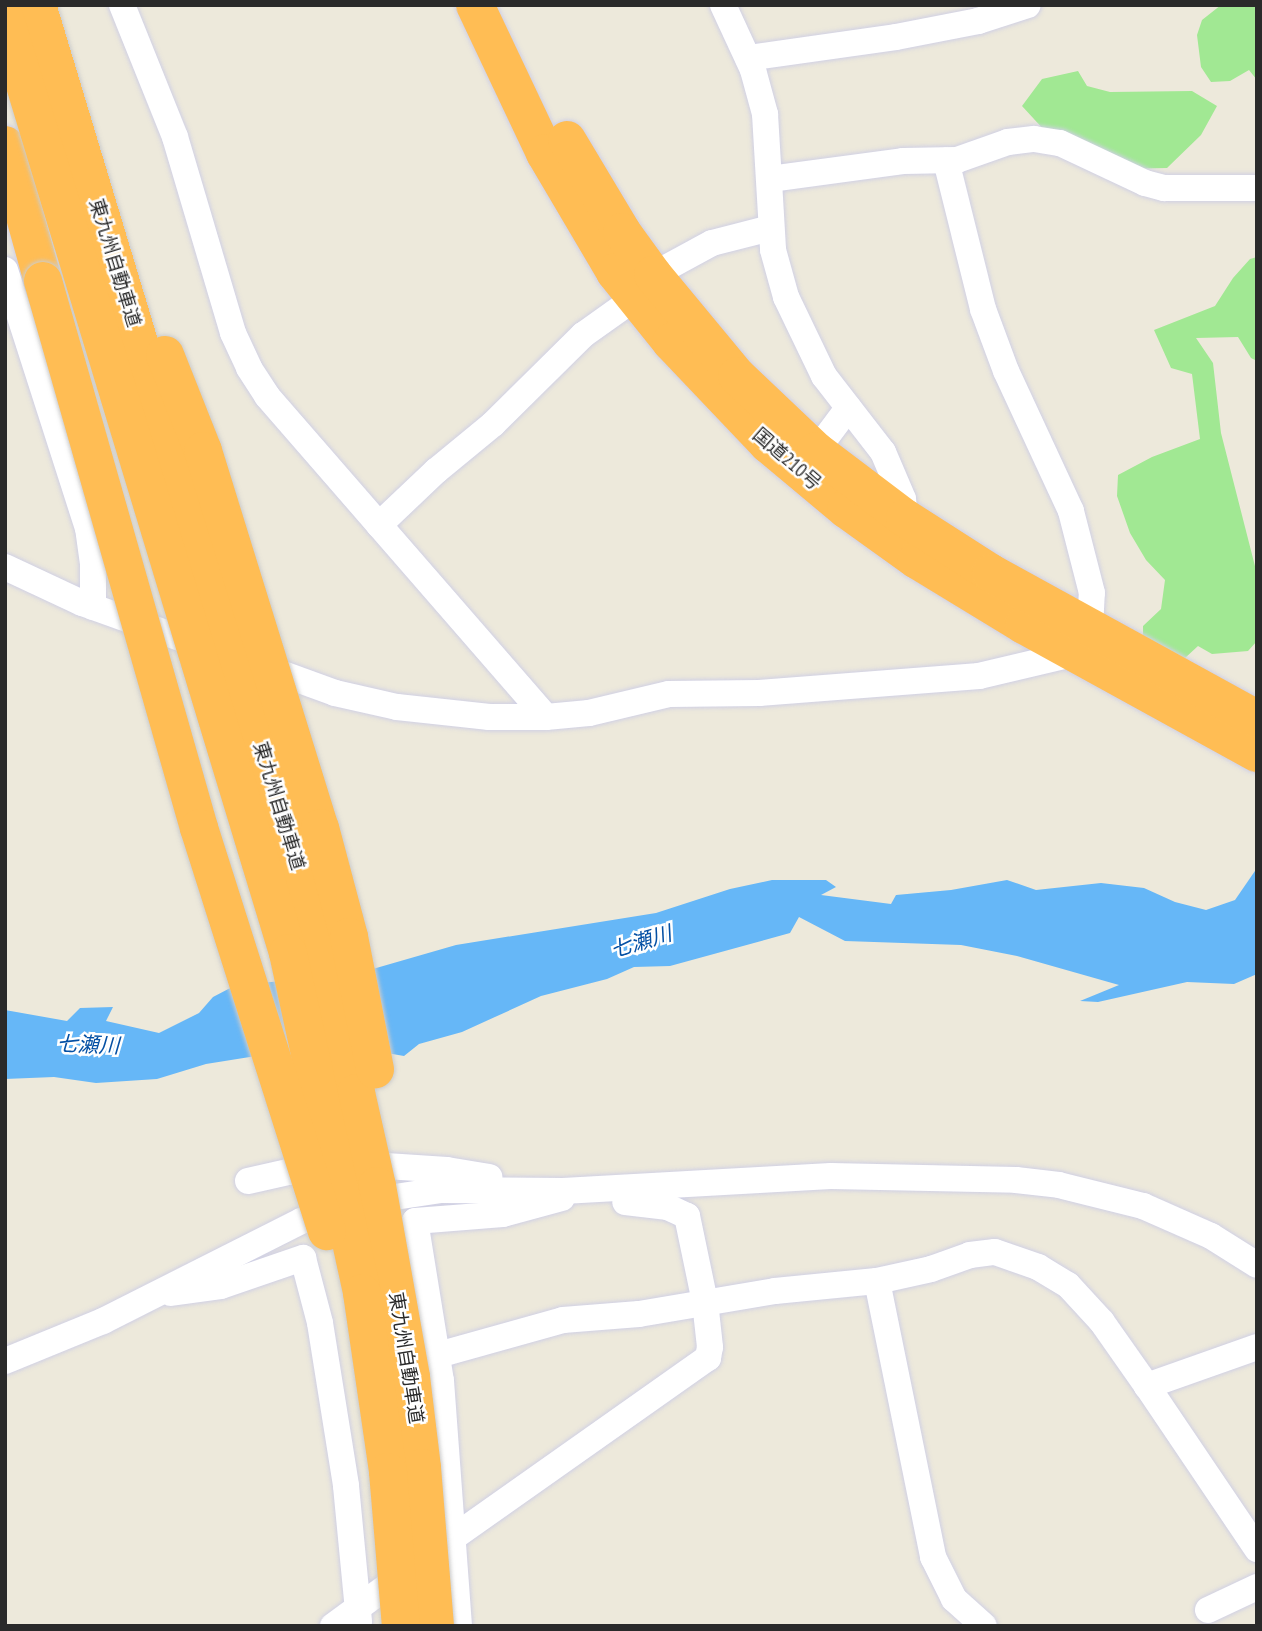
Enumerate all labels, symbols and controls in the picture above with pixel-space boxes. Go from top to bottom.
street label: 東九州自動車道 [85,196,145,330]
street label: 国道210号 [748,423,826,495]
street label: 東九州自動車道 [249,739,309,873]
water label: 七瀬川 [607,921,675,963]
water label: 七瀬川 [56,1031,120,1059]
street label: 東九州自動車道 [384,1291,428,1425]

